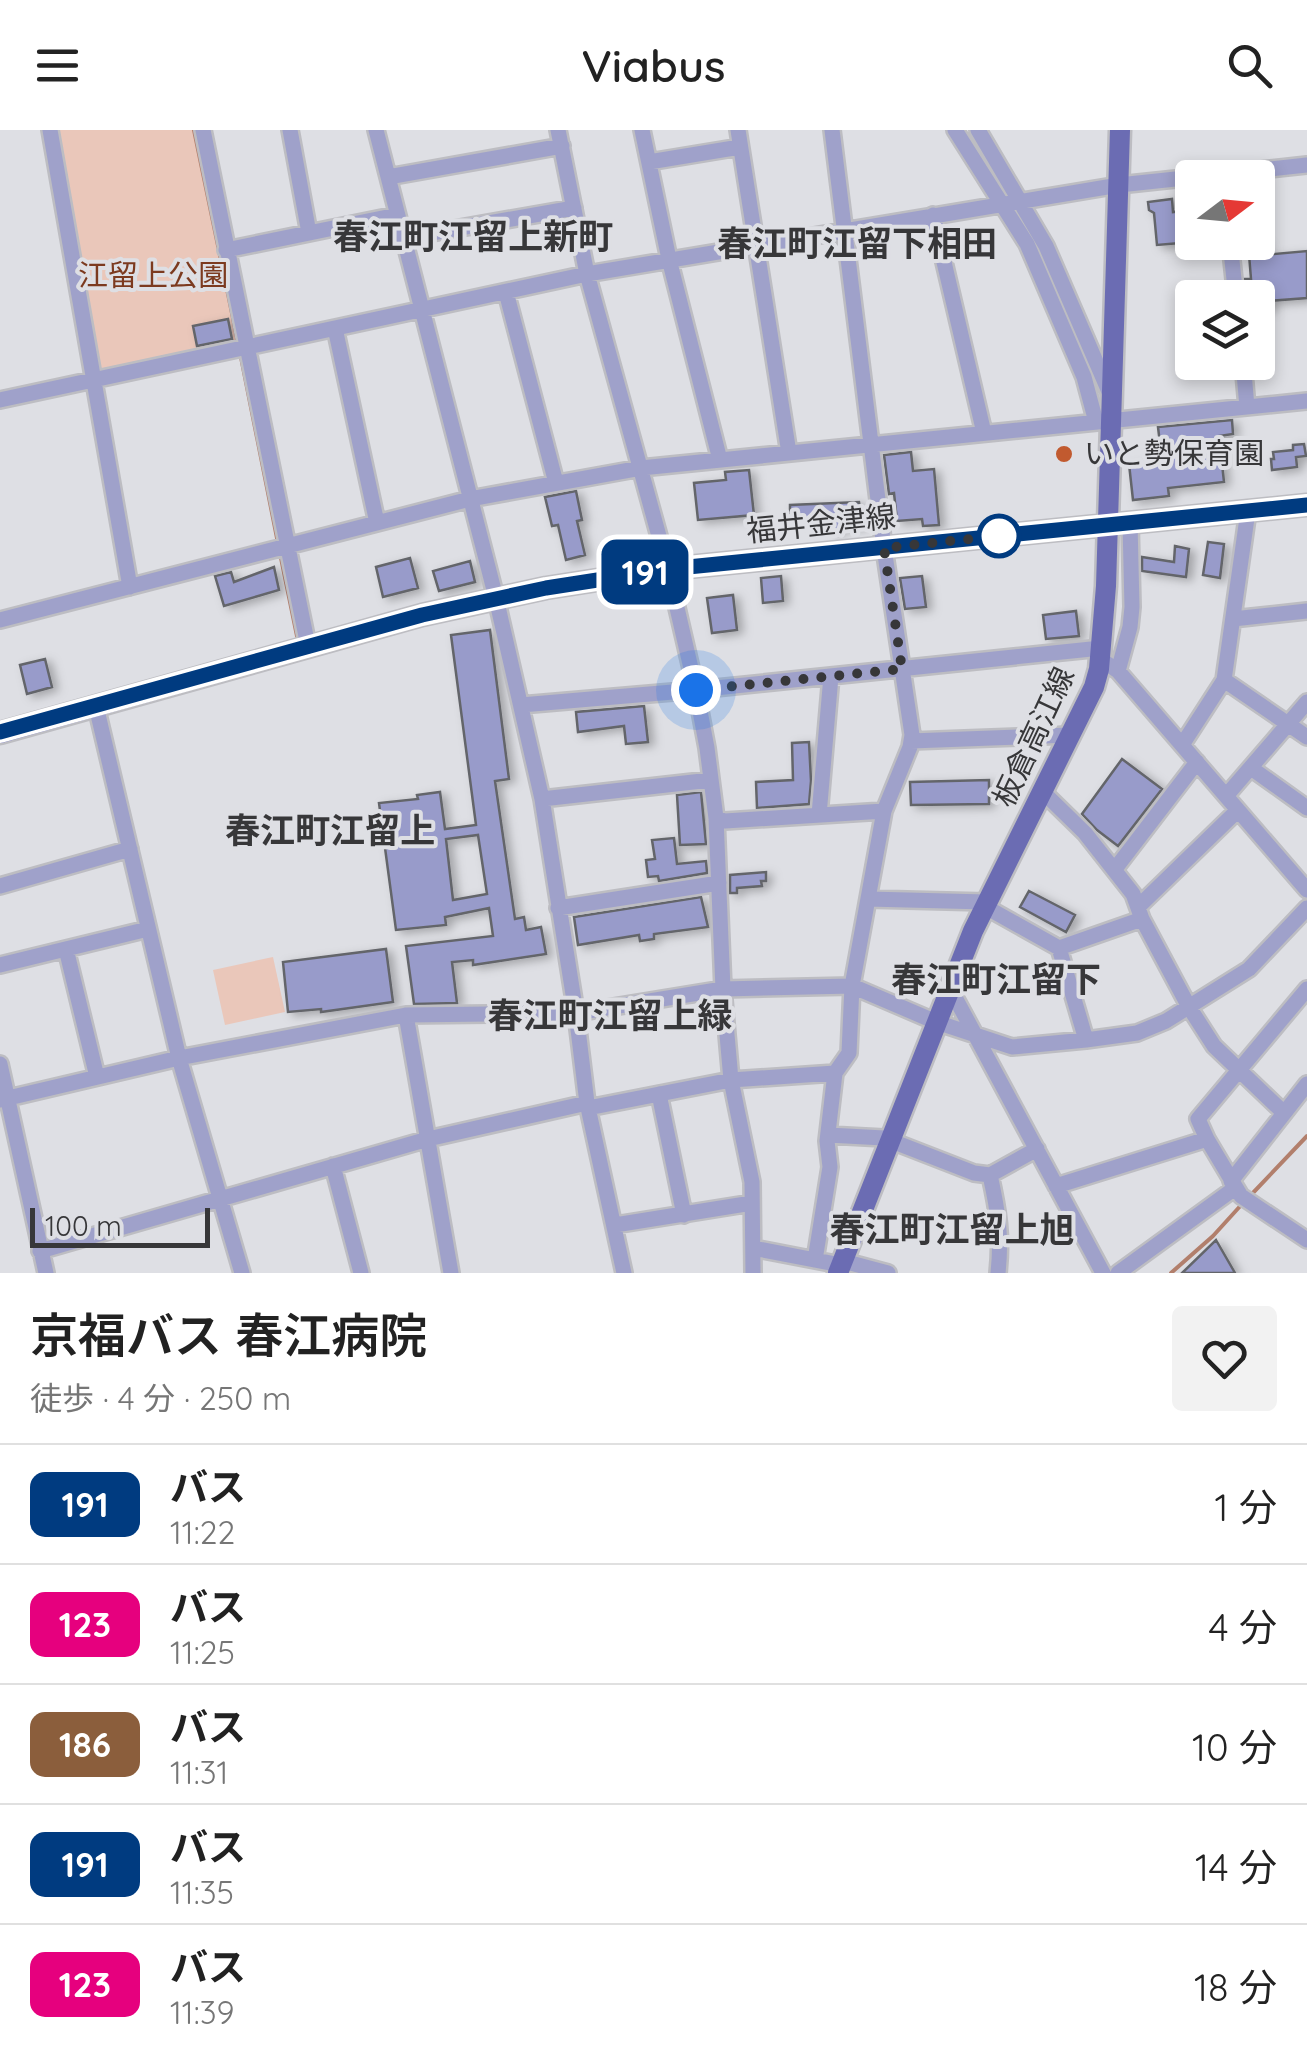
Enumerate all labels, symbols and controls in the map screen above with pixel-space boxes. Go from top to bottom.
text: Viabus [581,37,726,93]
icon: menu [30,38,85,93]
icon: search [1222,38,1277,93]
north arrow [1175,160,1275,260]
map controls [1175,160,1275,380]
district label: 春江町江留上新町 [333,214,613,258]
district label: 春江町江留下相田 [717,221,997,265]
park label: 江留上公園 [78,256,228,294]
button: layers [1175,280,1275,380]
place label: いと勢保育園 [1084,434,1264,472]
marker: いと勢保育園 [1053,443,1075,465]
street label: 福井金津線 [744,496,897,550]
unlabelled marker [978,515,1020,557]
line badge: 191 [588,540,702,604]
text: 191 [621,550,669,594]
street label: 板倉高江線 [984,661,1082,813]
your location [671,665,721,715]
district label: 春江町江留上 [225,808,435,852]
district label: 春江町江留下 [891,957,1101,1001]
district label: 春江町江留上緑 [487,993,733,1037]
scale bar [30,1203,210,1248]
district label: 春江町江留上旭 [829,1207,1075,1251]
text: 100 m [45,1208,122,1243]
text: 京福バス 春江病院 [30,1305,427,1365]
button: heart [1172,1306,1277,1411]
text: 徒歩 · 4 分 · 250 m [30,1378,291,1418]
text: バス [170,1463,246,1511]
text: 191 [61,1482,109,1526]
text: 1 分 [1215,1483,1277,1531]
text: 11:22 [170,1512,235,1552]
text: バス [170,1583,246,1631]
text: 123 [59,1602,111,1646]
text: 4 分 [1209,1603,1277,1651]
text: 11:25 [170,1632,235,1672]
text: バス [170,1703,246,1751]
text: 186 [59,1722,111,1766]
text: 10 分 [1192,1723,1277,1771]
text: 11:31 [170,1752,228,1792]
text: バス [170,1823,246,1871]
text: 191 [61,1842,109,1886]
text: 14 分 [1195,1843,1277,1891]
text: 11:35 [170,1872,234,1912]
text: バス [170,1943,246,1991]
text: 123 [59,1962,111,2006]
text: 18 分 [1194,1963,1277,2011]
text: 11:39 [170,1992,234,2032]

